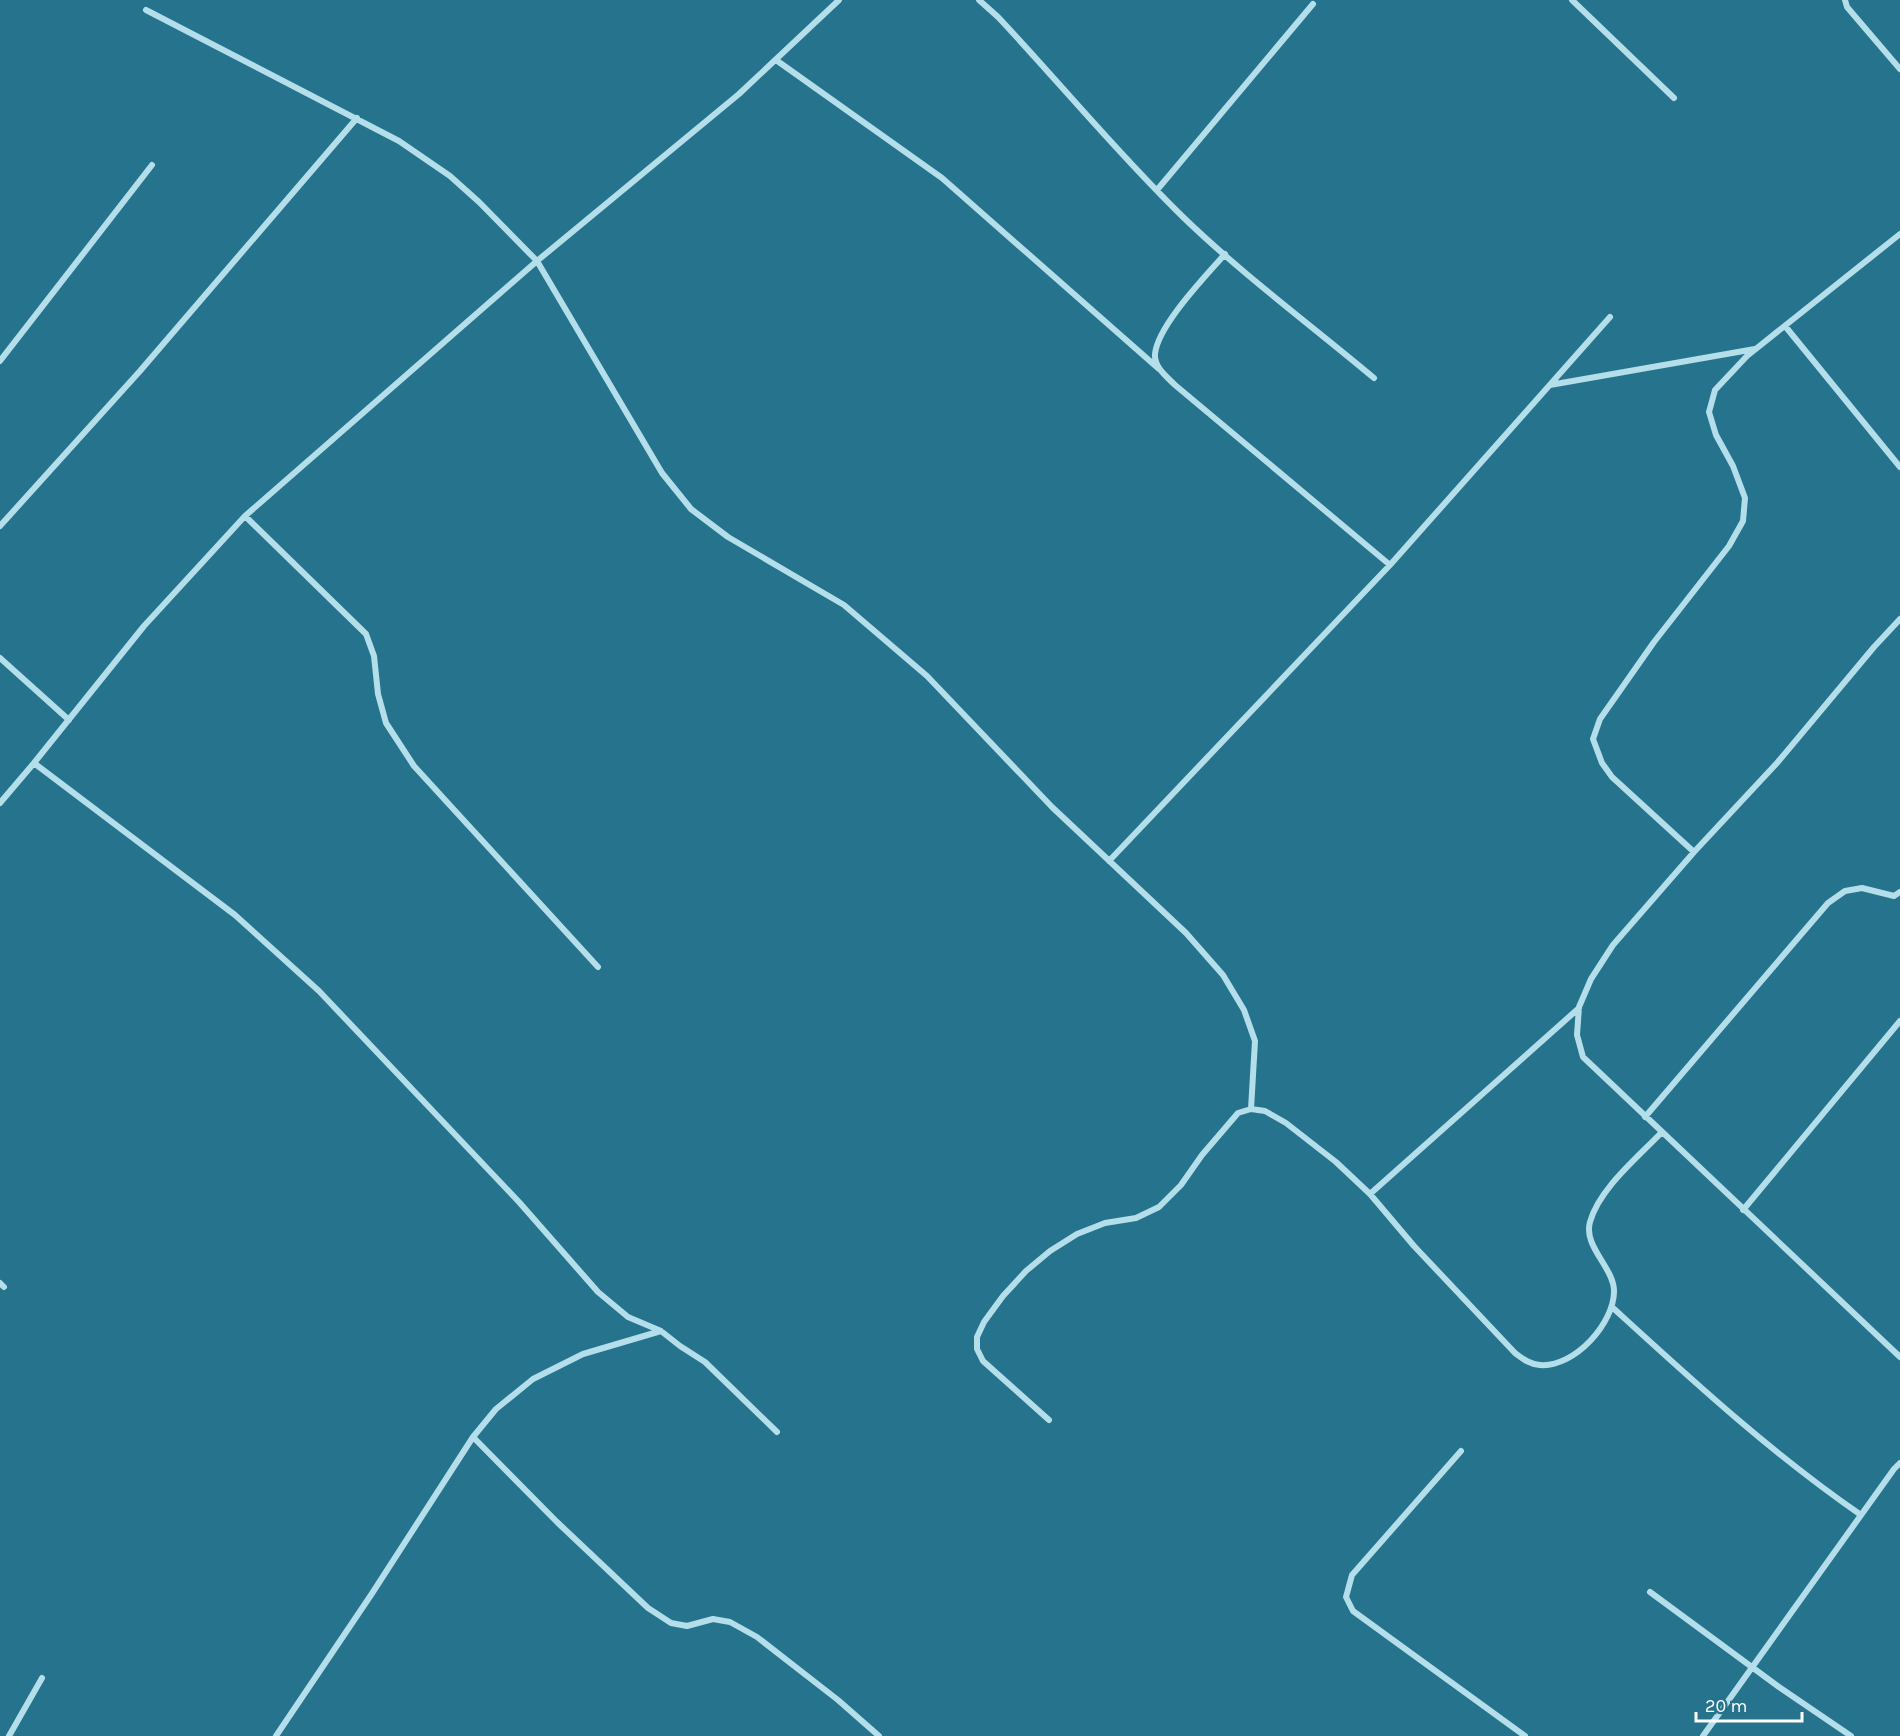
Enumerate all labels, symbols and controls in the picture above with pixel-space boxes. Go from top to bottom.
scale bar [1696,1685,1802,1723]
text: 20 m [1705,1695,1747,1717]

